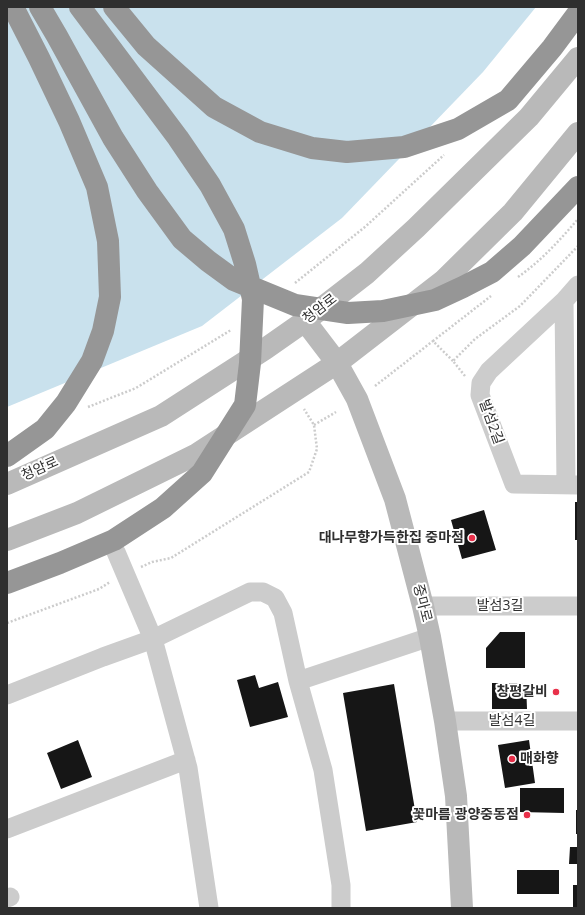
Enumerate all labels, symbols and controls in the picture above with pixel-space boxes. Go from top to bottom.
street label: 청암로 [300,290,340,328]
street label: 발섬2길 [475,397,507,447]
street label: 청암로 [19,453,61,485]
place label: 대나무향가득한집 중마점 [319,530,464,546]
marker: 대나무향가득한집 중마점 [467,533,477,543]
street label: 중마로 [409,582,435,624]
street label: 발섬3길 [477,598,523,614]
place label: 창평갈비 [496,684,548,700]
marker: 창평갈비 [551,687,561,697]
street label: 발섬4길 [489,713,535,729]
place label: 매화향 [520,751,559,767]
marker: 매화향 [507,754,517,764]
place label: 꽃마름 광양중동점 [412,807,519,823]
marker: 꽃마름 광양중동점 [522,810,532,820]

